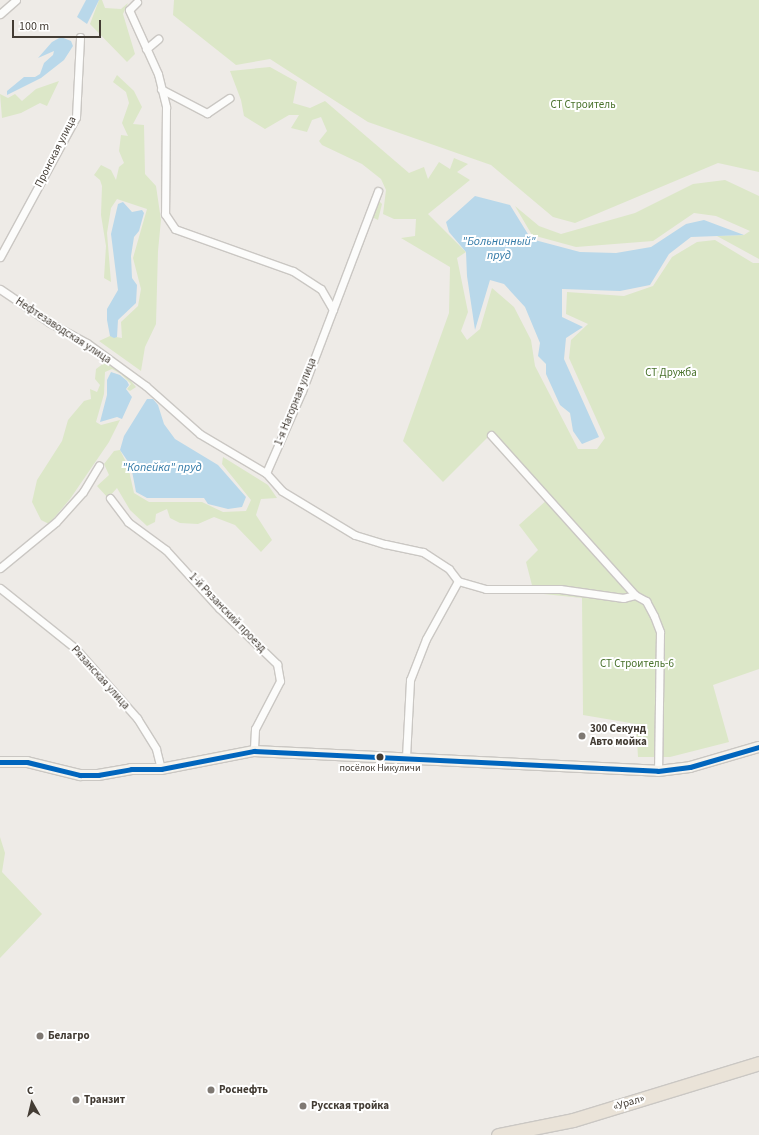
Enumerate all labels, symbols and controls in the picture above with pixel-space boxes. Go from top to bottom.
scale bar [14,12,103,38]
text: 100 m [19,18,49,35]
park label: СТ Строитель [550,98,616,112]
street label: Пронская улица [32,114,80,190]
water label: "Больничный" пруд [462,235,536,263]
street label: Нефтезаводская улица [13,295,113,367]
street label: 1-я Нагорная улица [272,356,320,448]
park label: СТ Дружба [645,366,697,380]
water label: "Копейка" пруд [122,461,202,475]
street label: 1-й Рязанский проезд [186,571,268,655]
street label: Рязанская улица [68,643,132,713]
park label: СТ Строитель-6 [600,657,674,671]
place label: 300 Секунд Авто мойка [590,723,647,749]
marker: 300 Секунд Авто мойка [577,731,587,741]
marker: посёлок Никуличи [375,752,385,762]
place label: посёлок Никуличи [339,763,421,775]
place label: Белагро [48,1029,90,1043]
marker: Белагро [35,1031,45,1041]
north arrow [12,1083,52,1123]
text: С [26,1083,34,1098]
place label: Роснефть [219,1083,268,1097]
marker: Роснефть [206,1085,216,1095]
street label: «Урал» [612,1092,646,1114]
place label: Транзит [84,1093,125,1107]
marker: Транзит [71,1095,81,1105]
place label: Русская тройка [311,1099,389,1113]
marker: Русская тройка [298,1101,308,1111]

